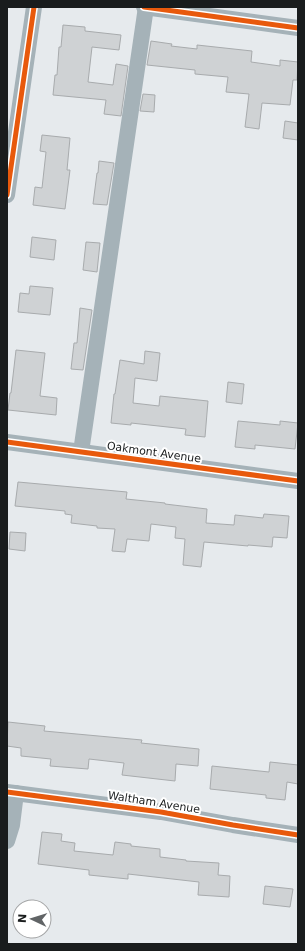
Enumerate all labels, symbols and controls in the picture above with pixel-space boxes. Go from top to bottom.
street label: Oakmont Avenue [106,439,202,466]
street label: Waltham Avenue [107,789,201,816]
north arrow [12,899,52,939]
text: N [16,913,29,923]

